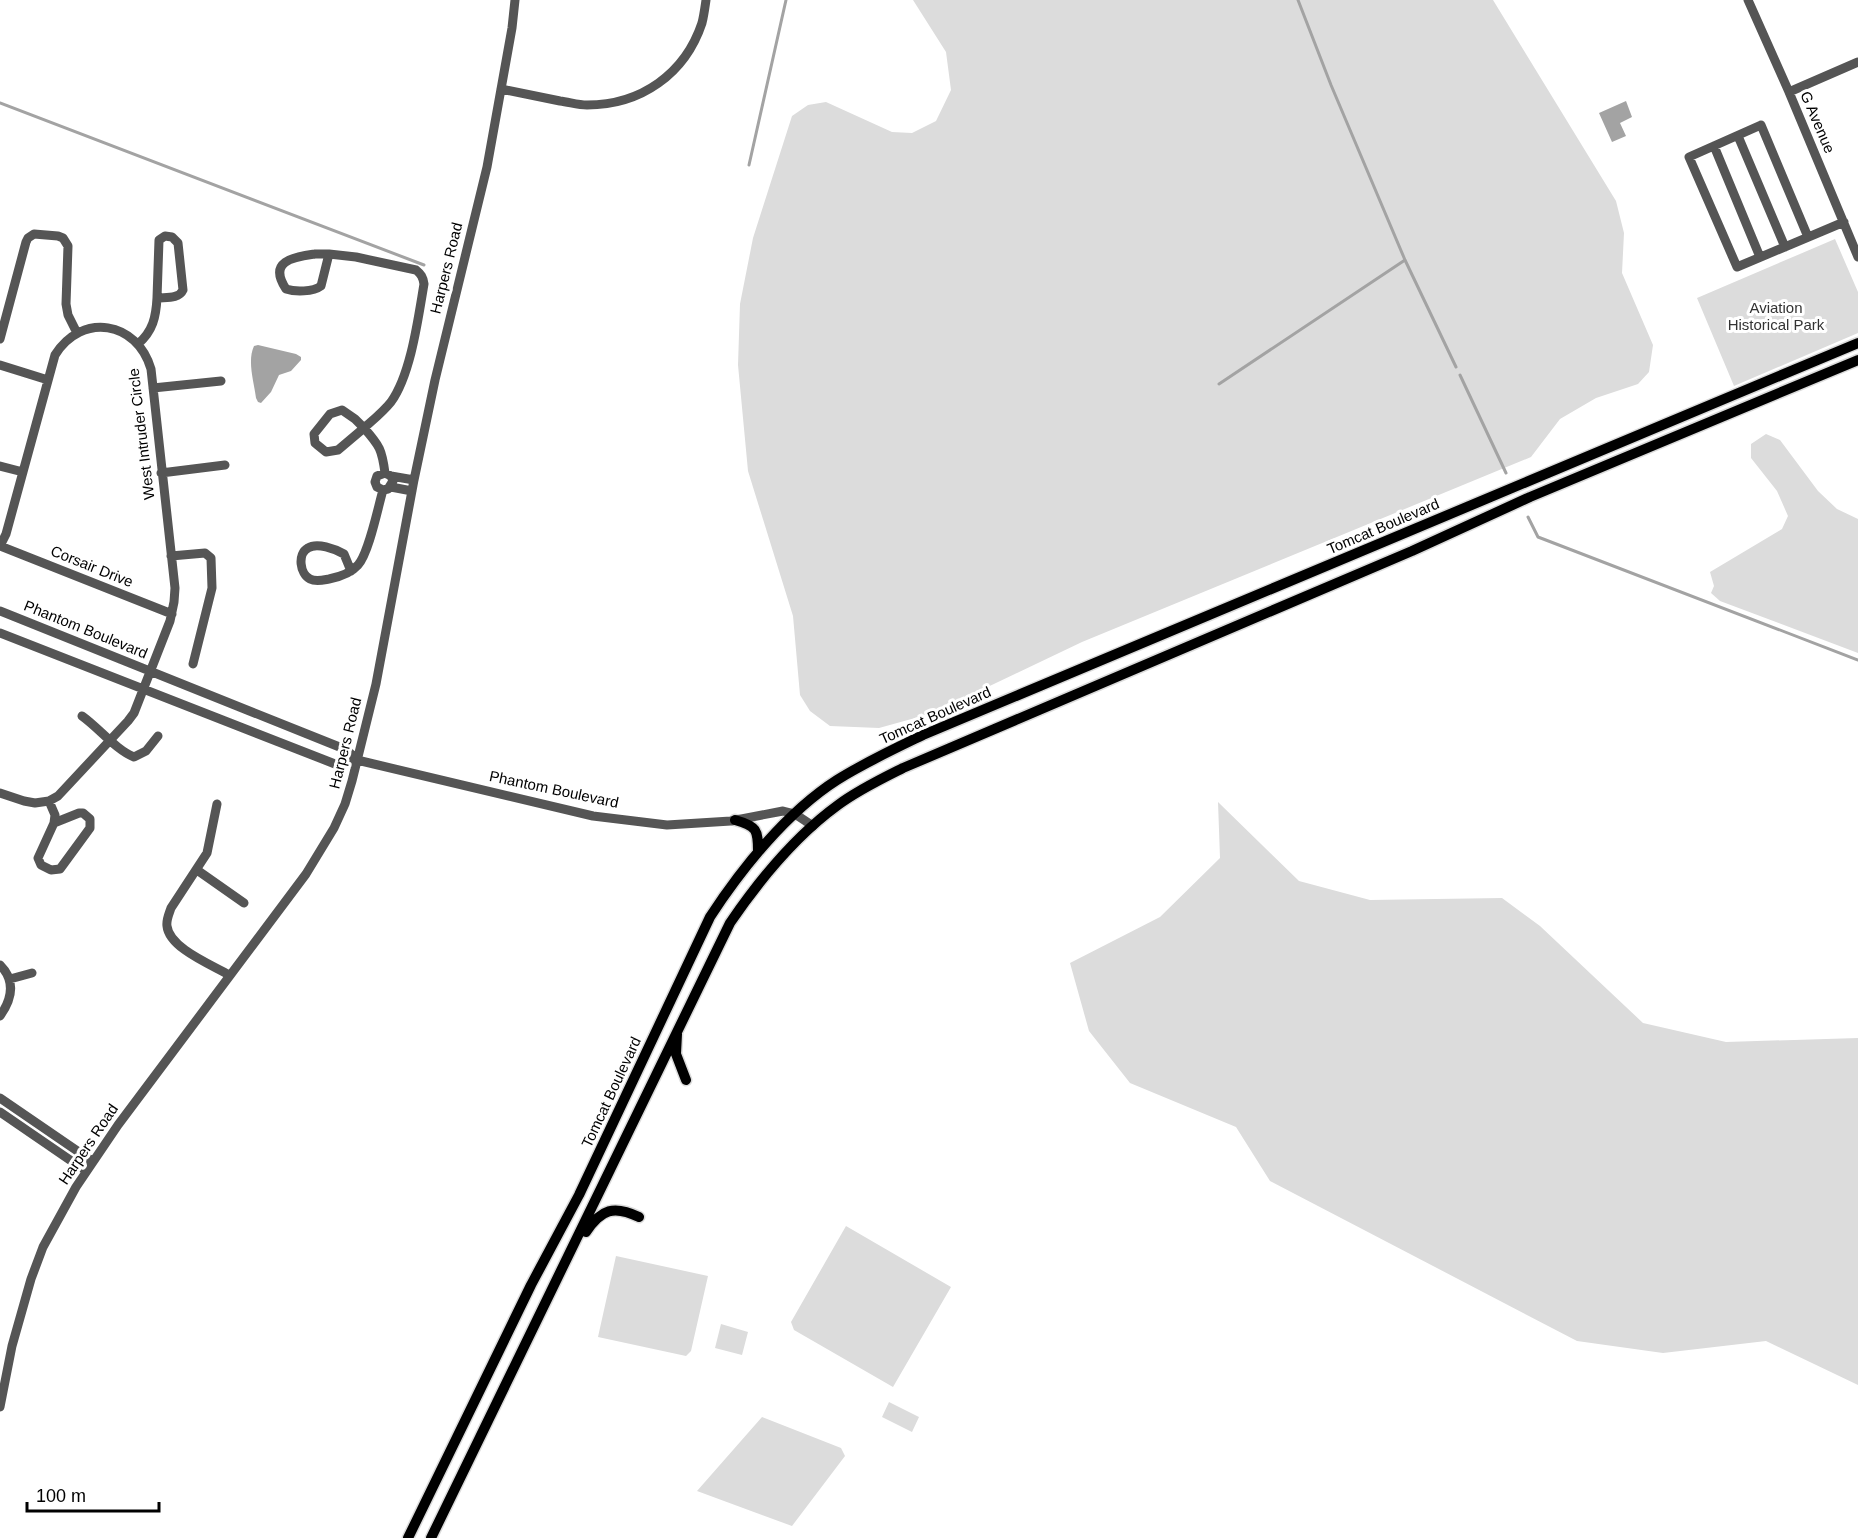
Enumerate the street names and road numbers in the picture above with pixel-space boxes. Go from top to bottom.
street label: G Avenue [1797,88,1839,156]
street label: Harpers Road [426,221,466,315]
street label: West Intruder Circle [125,367,157,501]
street label: Tomcat Boulevard [1324,495,1442,557]
street label: Corsair Drive [48,542,136,590]
street label: Phantom Boulevard [22,596,150,662]
street label: Tomcat Boulevard [877,683,993,747]
street label: Harpers Road [325,696,365,790]
street label: Phantom Boulevard [488,767,620,811]
street label: Tomcat Boulevard [578,1034,644,1150]
street label: Harpers Road [55,1101,121,1187]

